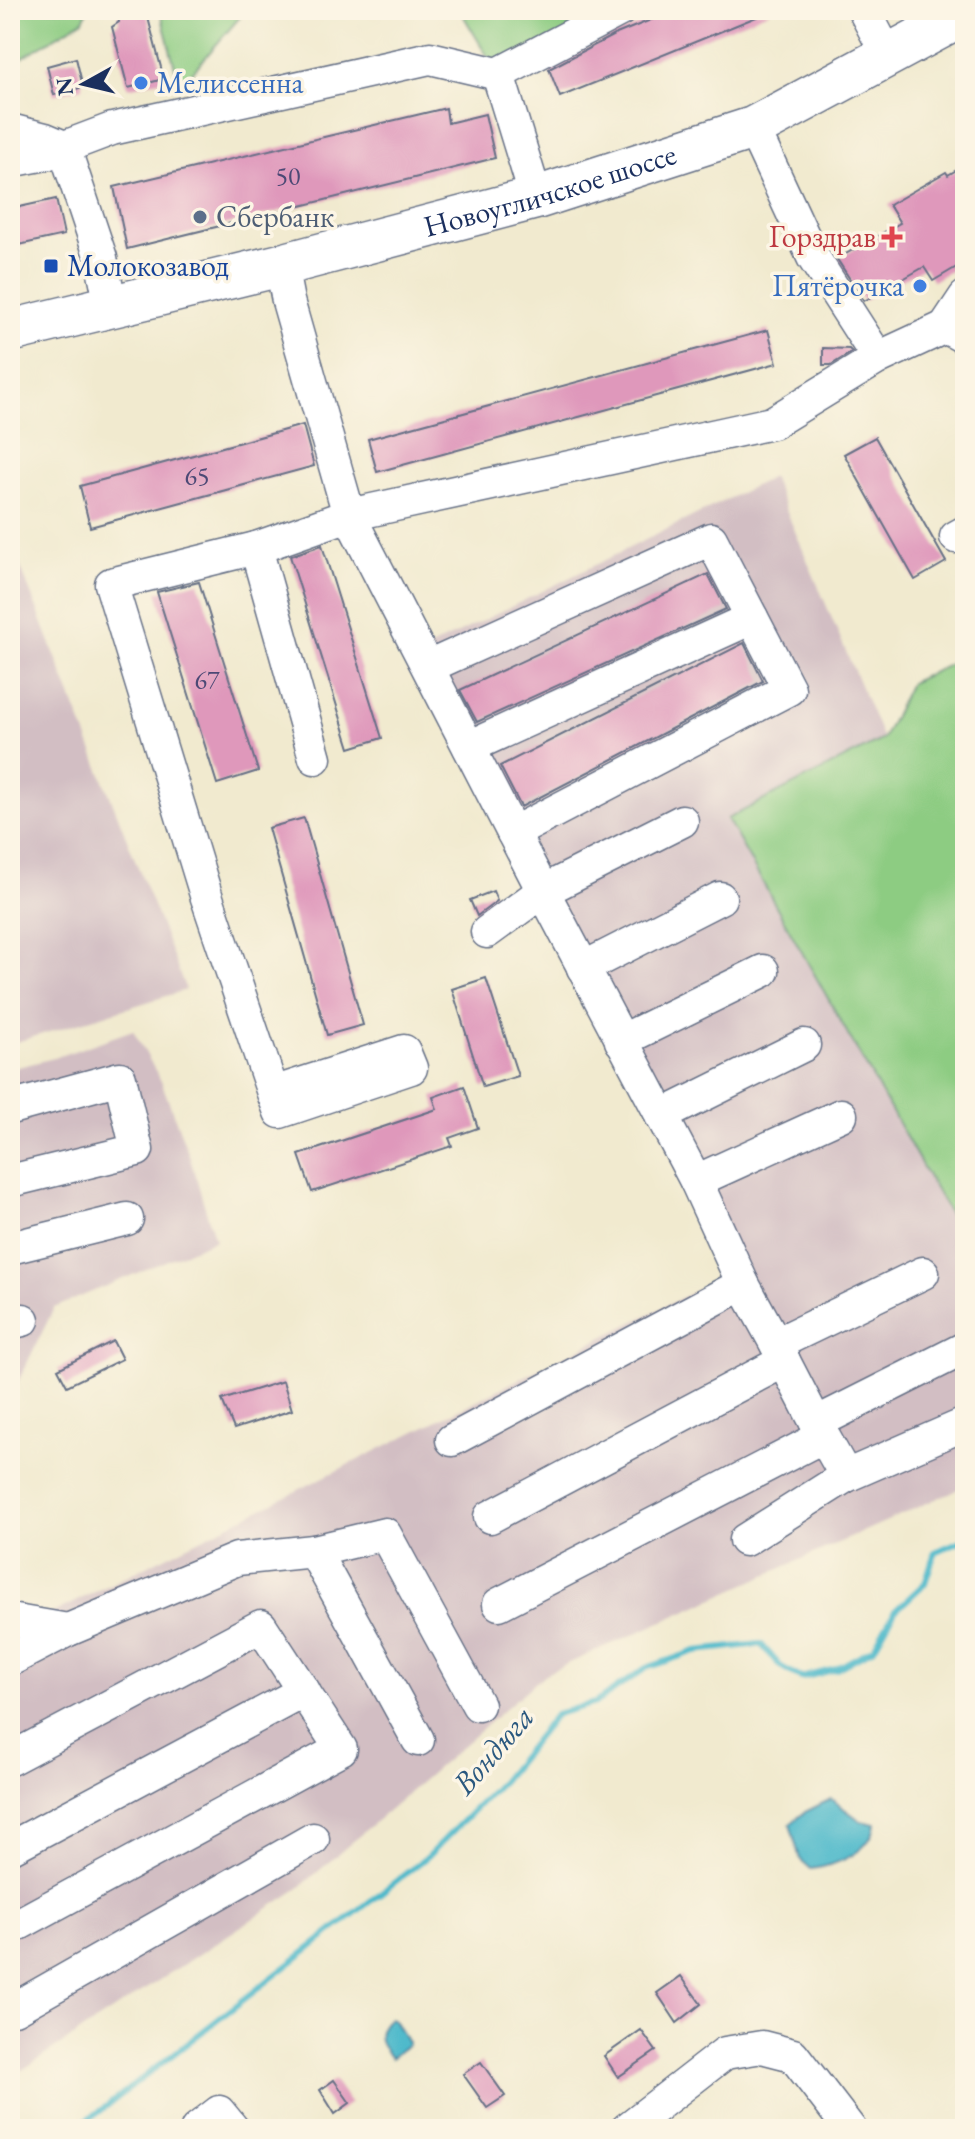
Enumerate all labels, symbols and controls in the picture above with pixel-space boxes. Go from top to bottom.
north arrow [44,44,124,124]
place label: Мелиссенна [157,63,304,102]
marker: Мелиссенна [132,74,150,92]
text: N [49,76,80,98]
street label: Новоугличское шоссе [419,134,681,246]
house number: 50 [276,159,300,193]
place label: Сбербанк [216,197,334,236]
marker: Сбербанк [191,208,209,226]
place label: Горздрав [769,217,876,256]
marker: Горздрав [883,228,901,246]
place label: Молокозавод [67,246,229,285]
marker: Молокозавод [42,257,60,275]
place label: Пятёрочка [772,266,904,305]
marker: Пятёрочка [911,277,929,295]
house number: 65 [185,459,209,493]
house number: 67 [195,663,220,697]
water label: Вондюга [442,1697,543,1804]

